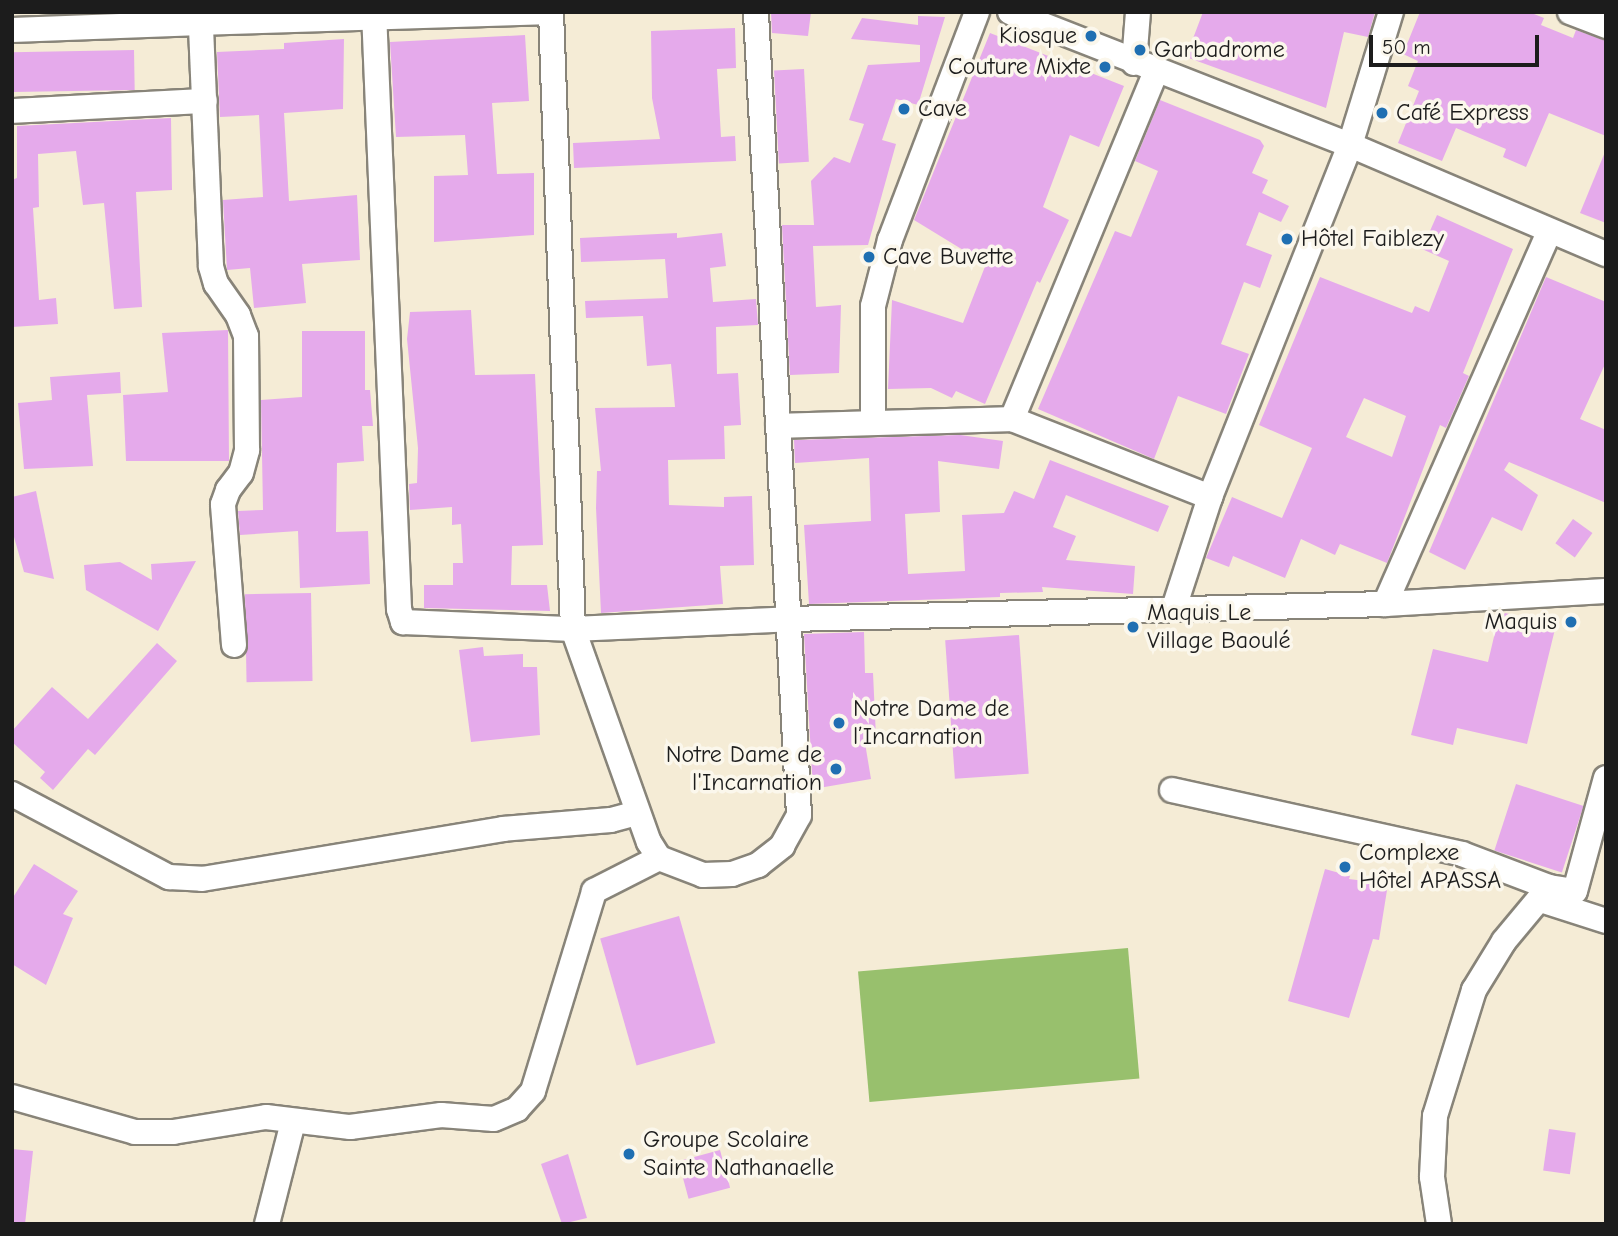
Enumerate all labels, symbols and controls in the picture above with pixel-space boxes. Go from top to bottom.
scale bar [1373,21,1543,65]
place label: Kiosque [999,22,1077,50]
marker: Kiosque [1083,28,1099,44]
text: 50 m [1382,35,1431,59]
place label: Garbadrome [1154,36,1285,64]
marker: Garbadrome [1132,42,1148,58]
place label: Couture Mixte [948,53,1091,81]
marker: Couture Mixte [1097,59,1113,75]
place label: Cave [918,95,967,123]
place label: Café Express [1396,99,1529,127]
marker: Cave [896,101,912,117]
marker: Café Express [1374,105,1390,121]
place label: Hôtel Faiblezy [1301,225,1444,253]
marker: Hôtel Faiblezy [1279,231,1295,247]
place label: Cave Buvette [883,243,1013,271]
marker: Cave Buvette [861,249,877,265]
place label: Maquis Le Village Baoulé [1147,599,1290,655]
place label: Maquis [1484,608,1557,636]
marker: Maquis [1563,614,1579,630]
marker: Maquis Le Village Baoulé [1125,619,1141,635]
place label: Notre Dame de l’Incarnation [853,695,1009,751]
marker: Notre Dame de l’Incarnation [831,715,847,731]
place label: Notre Dame de l'Incarnation [666,741,822,797]
marker: Notre Dame de l'Incarnation [828,761,844,777]
place label: Complexe Hôtel APASSA [1359,839,1501,895]
marker: Complexe Hôtel APASSA [1337,859,1353,875]
place label: Groupe Scolaire Sainte Nathanaelle [643,1126,834,1182]
marker: Groupe Scolaire Sainte Nathanaelle [621,1146,637,1162]

